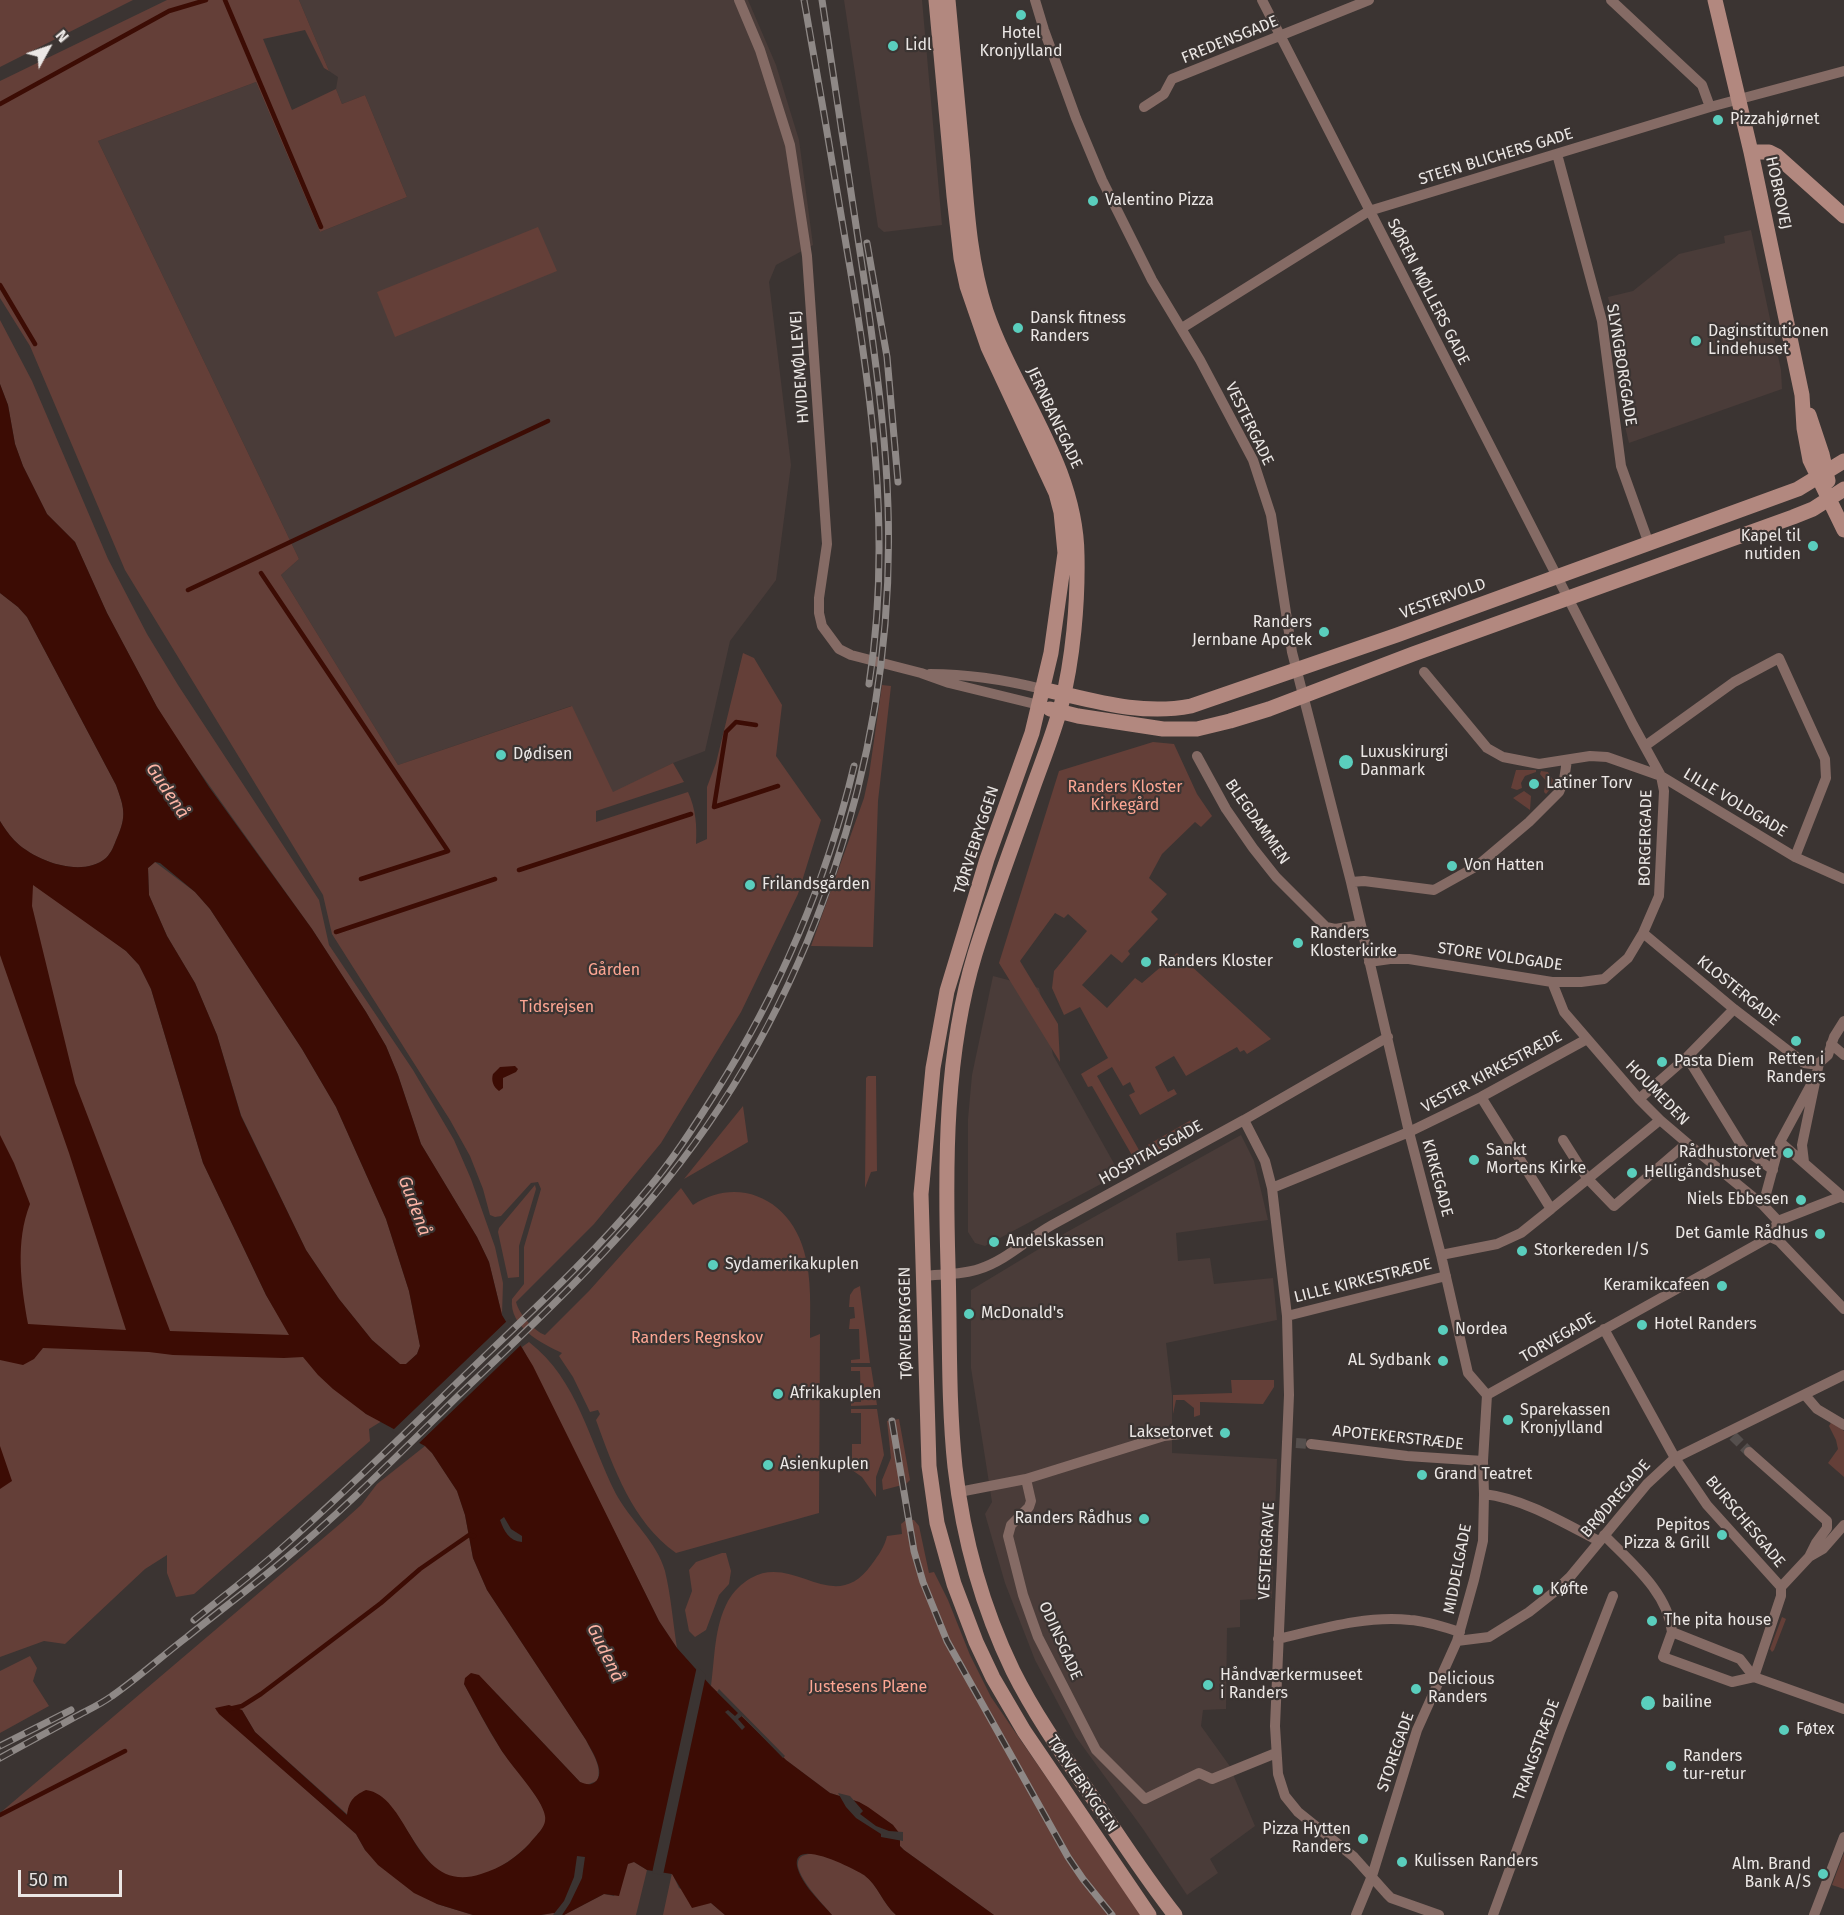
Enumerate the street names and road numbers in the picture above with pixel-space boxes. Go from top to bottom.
street label: FREDENSGADE [1179,12,1281,68]
street label: STEEN BLICHERS GADE [1416,124,1576,190]
street label: HOBROVEJ [1761,155,1795,231]
street label: SØREN MØLLERS GADE [1383,216,1473,368]
street label: SLYNGBORGGADE [1602,302,1640,428]
street label: HVIDEMØLLEVEJ [786,310,814,424]
street label: JERNBANEGADE [1022,364,1086,472]
street label: VESTERGADE [1221,379,1277,469]
street label: VESTERVOLD [1397,575,1489,623]
street label: LILLE VOLDGADE [1680,764,1790,842]
street label: BLEGDAMMEN [1220,776,1294,868]
street label: TØRVEBRYGGEN [950,783,1004,897]
street label: BORGERGADE [1636,790,1656,886]
street label: STORE VOLDGADE [1436,939,1564,975]
street label: KLOSTERGADE [1693,952,1783,1030]
street label: VESTER KIRKESTRÆDE [1418,1027,1566,1117]
street label: HOUMEDEN [1621,1056,1693,1130]
street label: HOSPITALSGADE [1096,1117,1206,1189]
street label: KIRKEGADE [1417,1137,1457,1219]
street label: LILLE KIRKESTRÆDE [1292,1255,1434,1307]
street label: TØRVEBRYGGEN [895,1266,917,1380]
street label: TORVEGADE [1517,1309,1599,1367]
street label: APOTEKERSTRÆDE [1332,1422,1464,1454]
street label: BRØDREGADE [1577,1456,1655,1542]
street label: BURSCHESGADE [1701,1472,1789,1572]
street label: VESTERGRAVE [1255,1501,1279,1601]
street label: MIDDELGADE [1440,1522,1476,1616]
street label: ODINSGADE [1034,1599,1086,1683]
street label: TRANGSTRÆDE [1510,1697,1564,1803]
street label: STOREGADE [1373,1709,1419,1795]
street label: TØRVEBRYGGEN [1043,1732,1121,1836]

